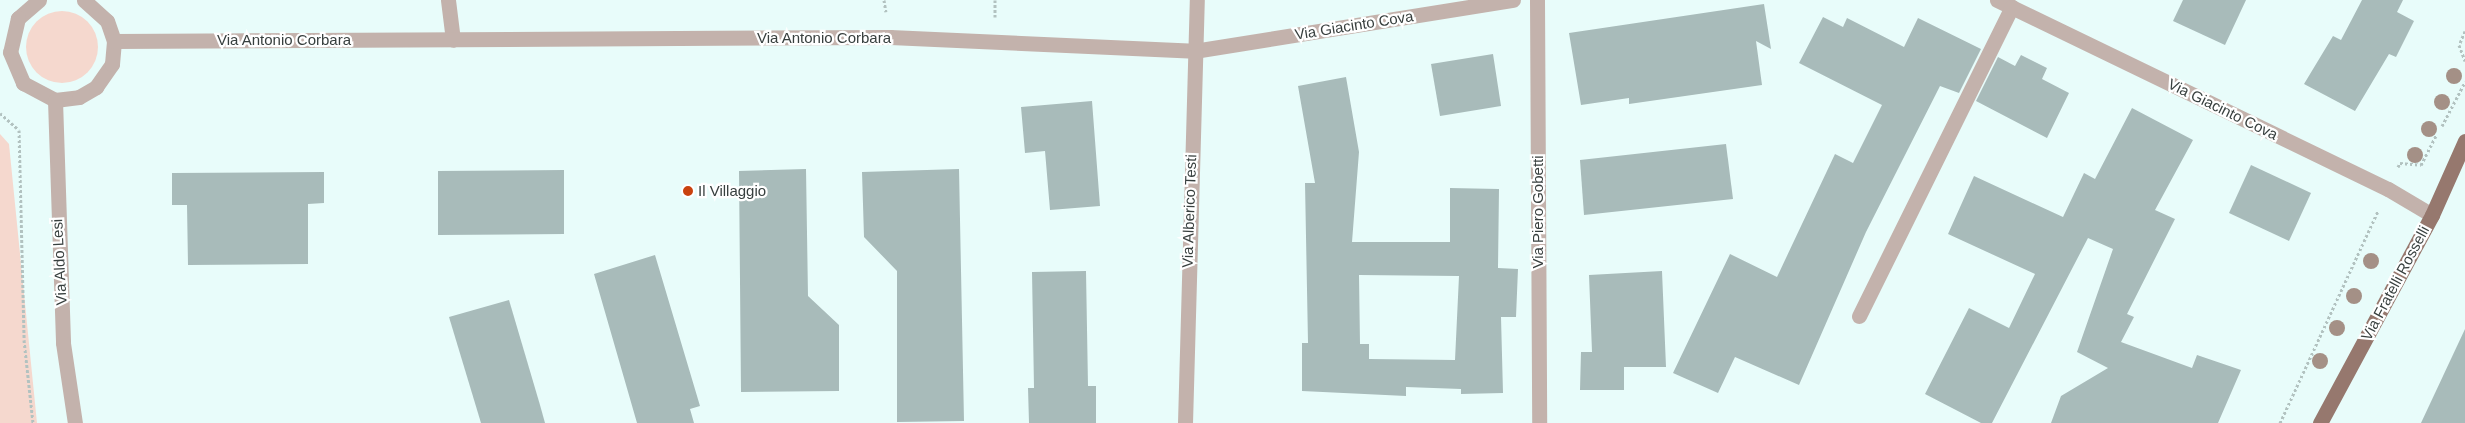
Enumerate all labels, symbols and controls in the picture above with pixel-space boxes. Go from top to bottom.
street label: Via Giacinto Cova [1293,7,1415,43]
street label: Via Antonio Corbara [757,29,891,47]
street label: Via Antonio Corbara [217,31,351,49]
street label: Via Giacinto Cova [2165,75,2281,143]
street label: Via Alberico Testi [1178,153,1200,269]
street label: Via Piero Gobetti [1529,155,1547,269]
place label: Il Villaggio [698,182,766,200]
marker: Il Villaggio [682,185,694,197]
street label: Via Aldo Lesi [48,218,70,306]
street label: Via Fratelli Rosselli [2357,223,2433,343]

